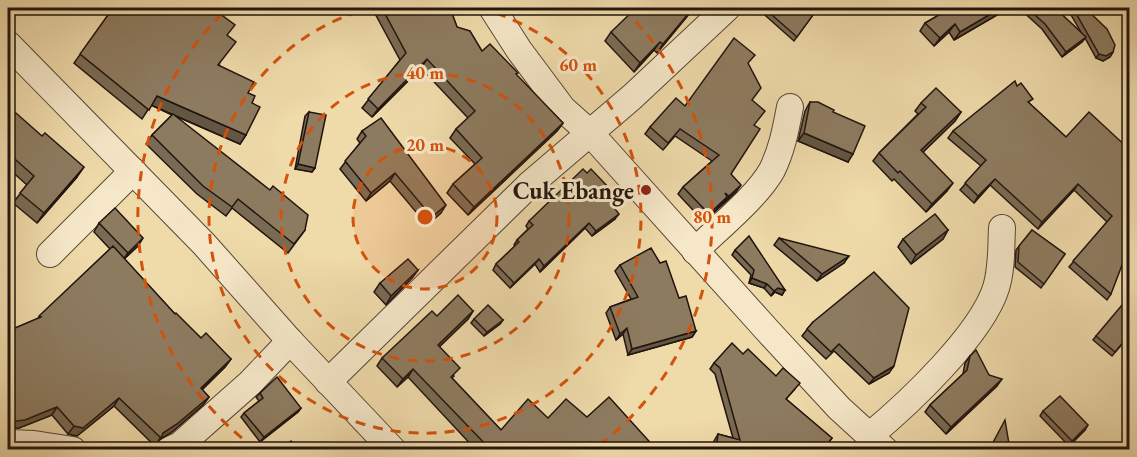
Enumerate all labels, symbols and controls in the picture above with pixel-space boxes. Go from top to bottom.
text: 60 m [559,53,597,76]
text: 40 m [406,61,444,84]
text: 20 m [406,133,444,156]
place label: Cuk Ebange [513,175,634,207]
marker: Cuk Ebange [639,183,653,197]
text: 80 m [693,205,731,228]
centre of rings [415,207,435,227]

